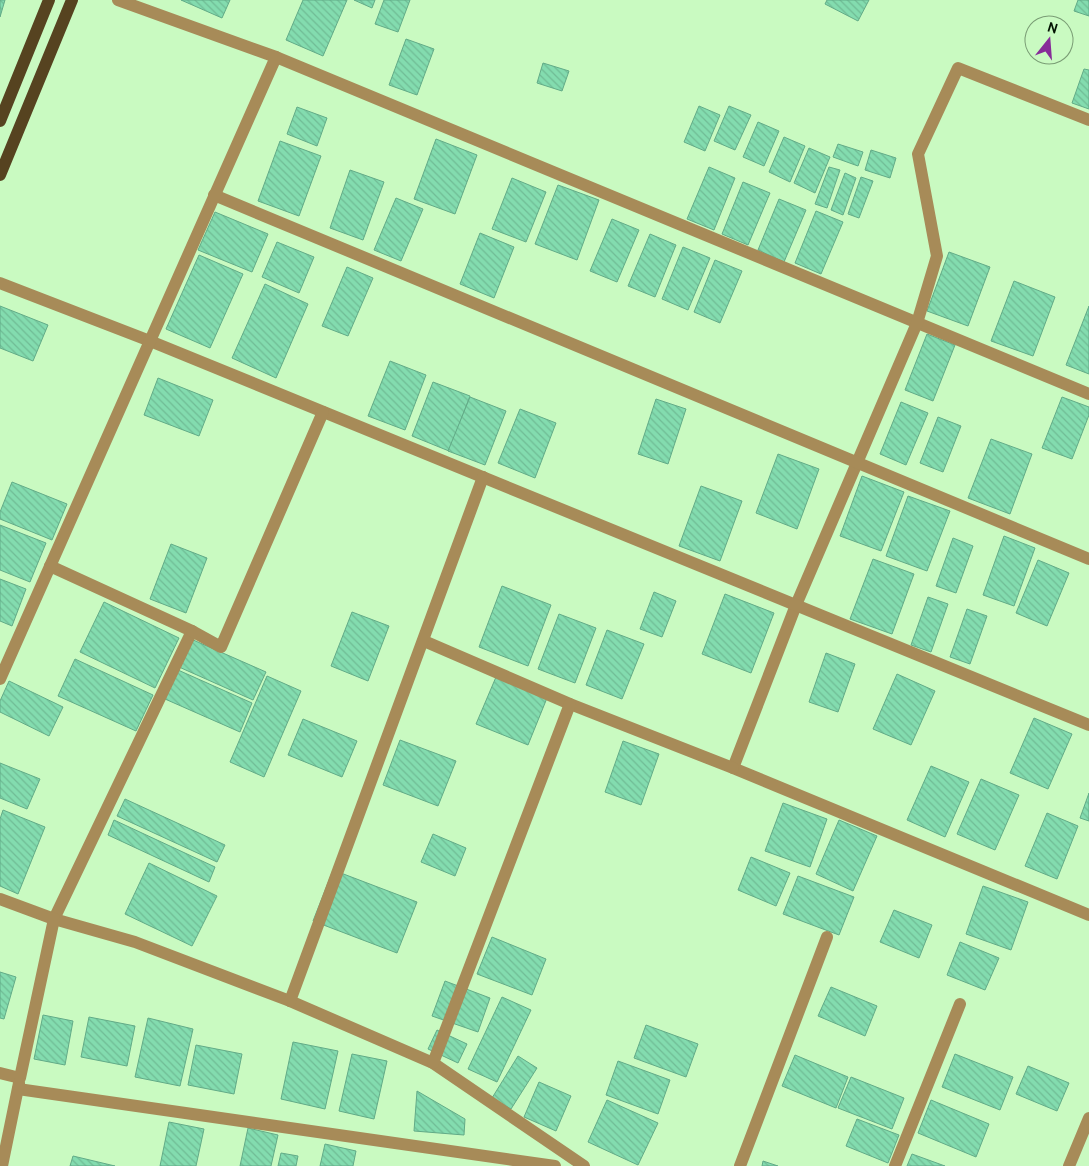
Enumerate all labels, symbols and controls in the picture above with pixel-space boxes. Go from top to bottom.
north arrow [1024,15,1074,65]
text: N [1045,18,1060,38]

